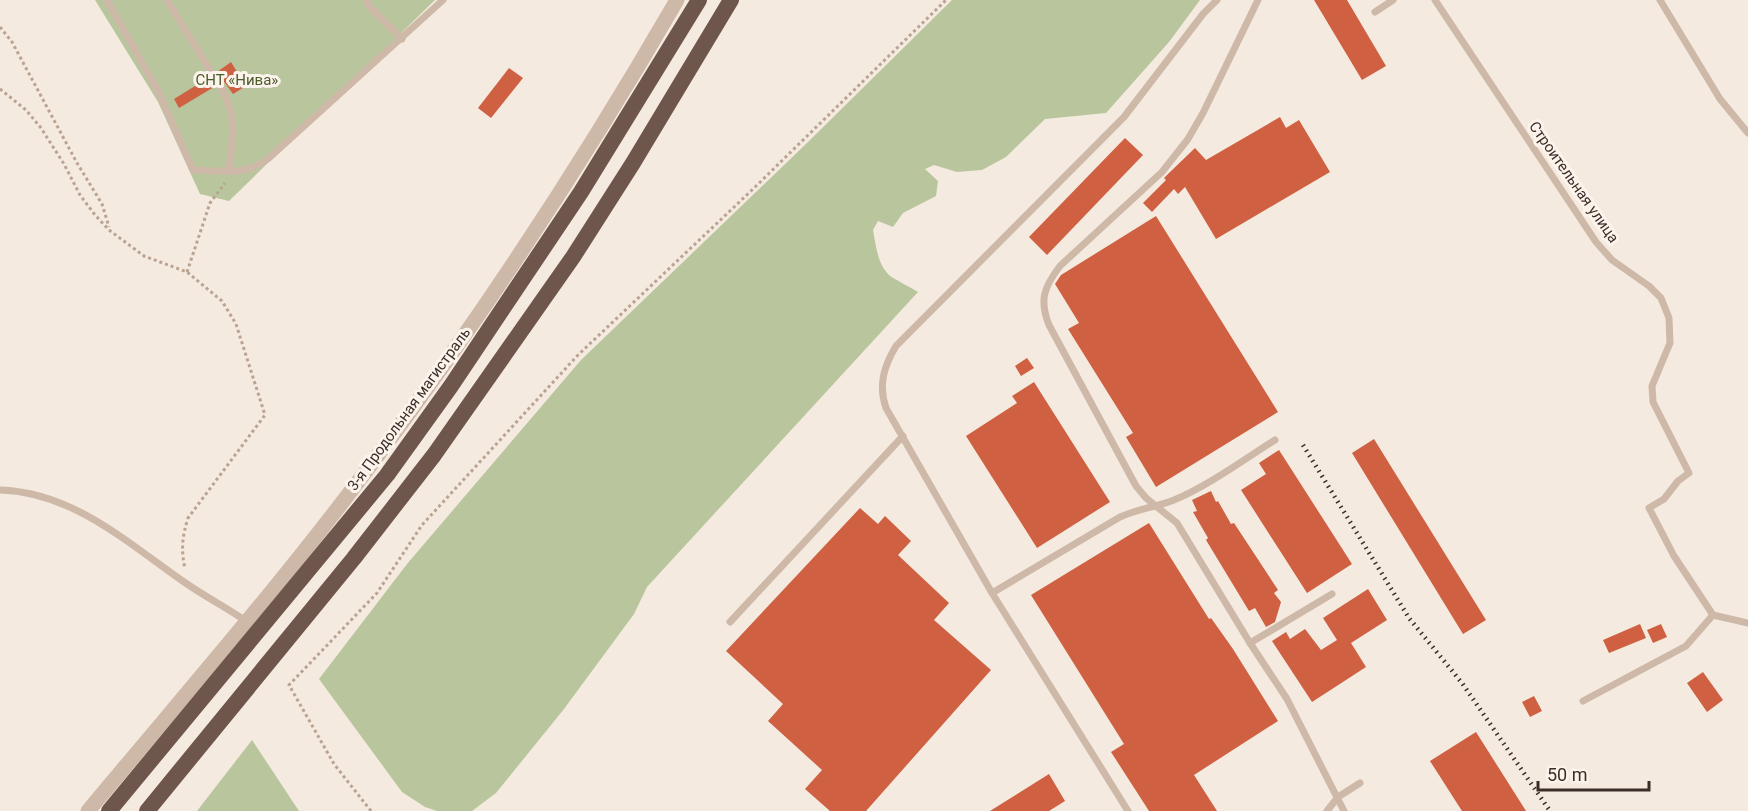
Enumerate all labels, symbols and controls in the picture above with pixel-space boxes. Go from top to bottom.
park label: СНТ «Нива» [196,71,278,89]
street label: Строительная улица [1525,118,1623,246]
street label: 3-я Продольная магистраль [344,324,474,494]
scale bar [1538,754,1649,792]
text: 50 m [1547,764,1587,785]

